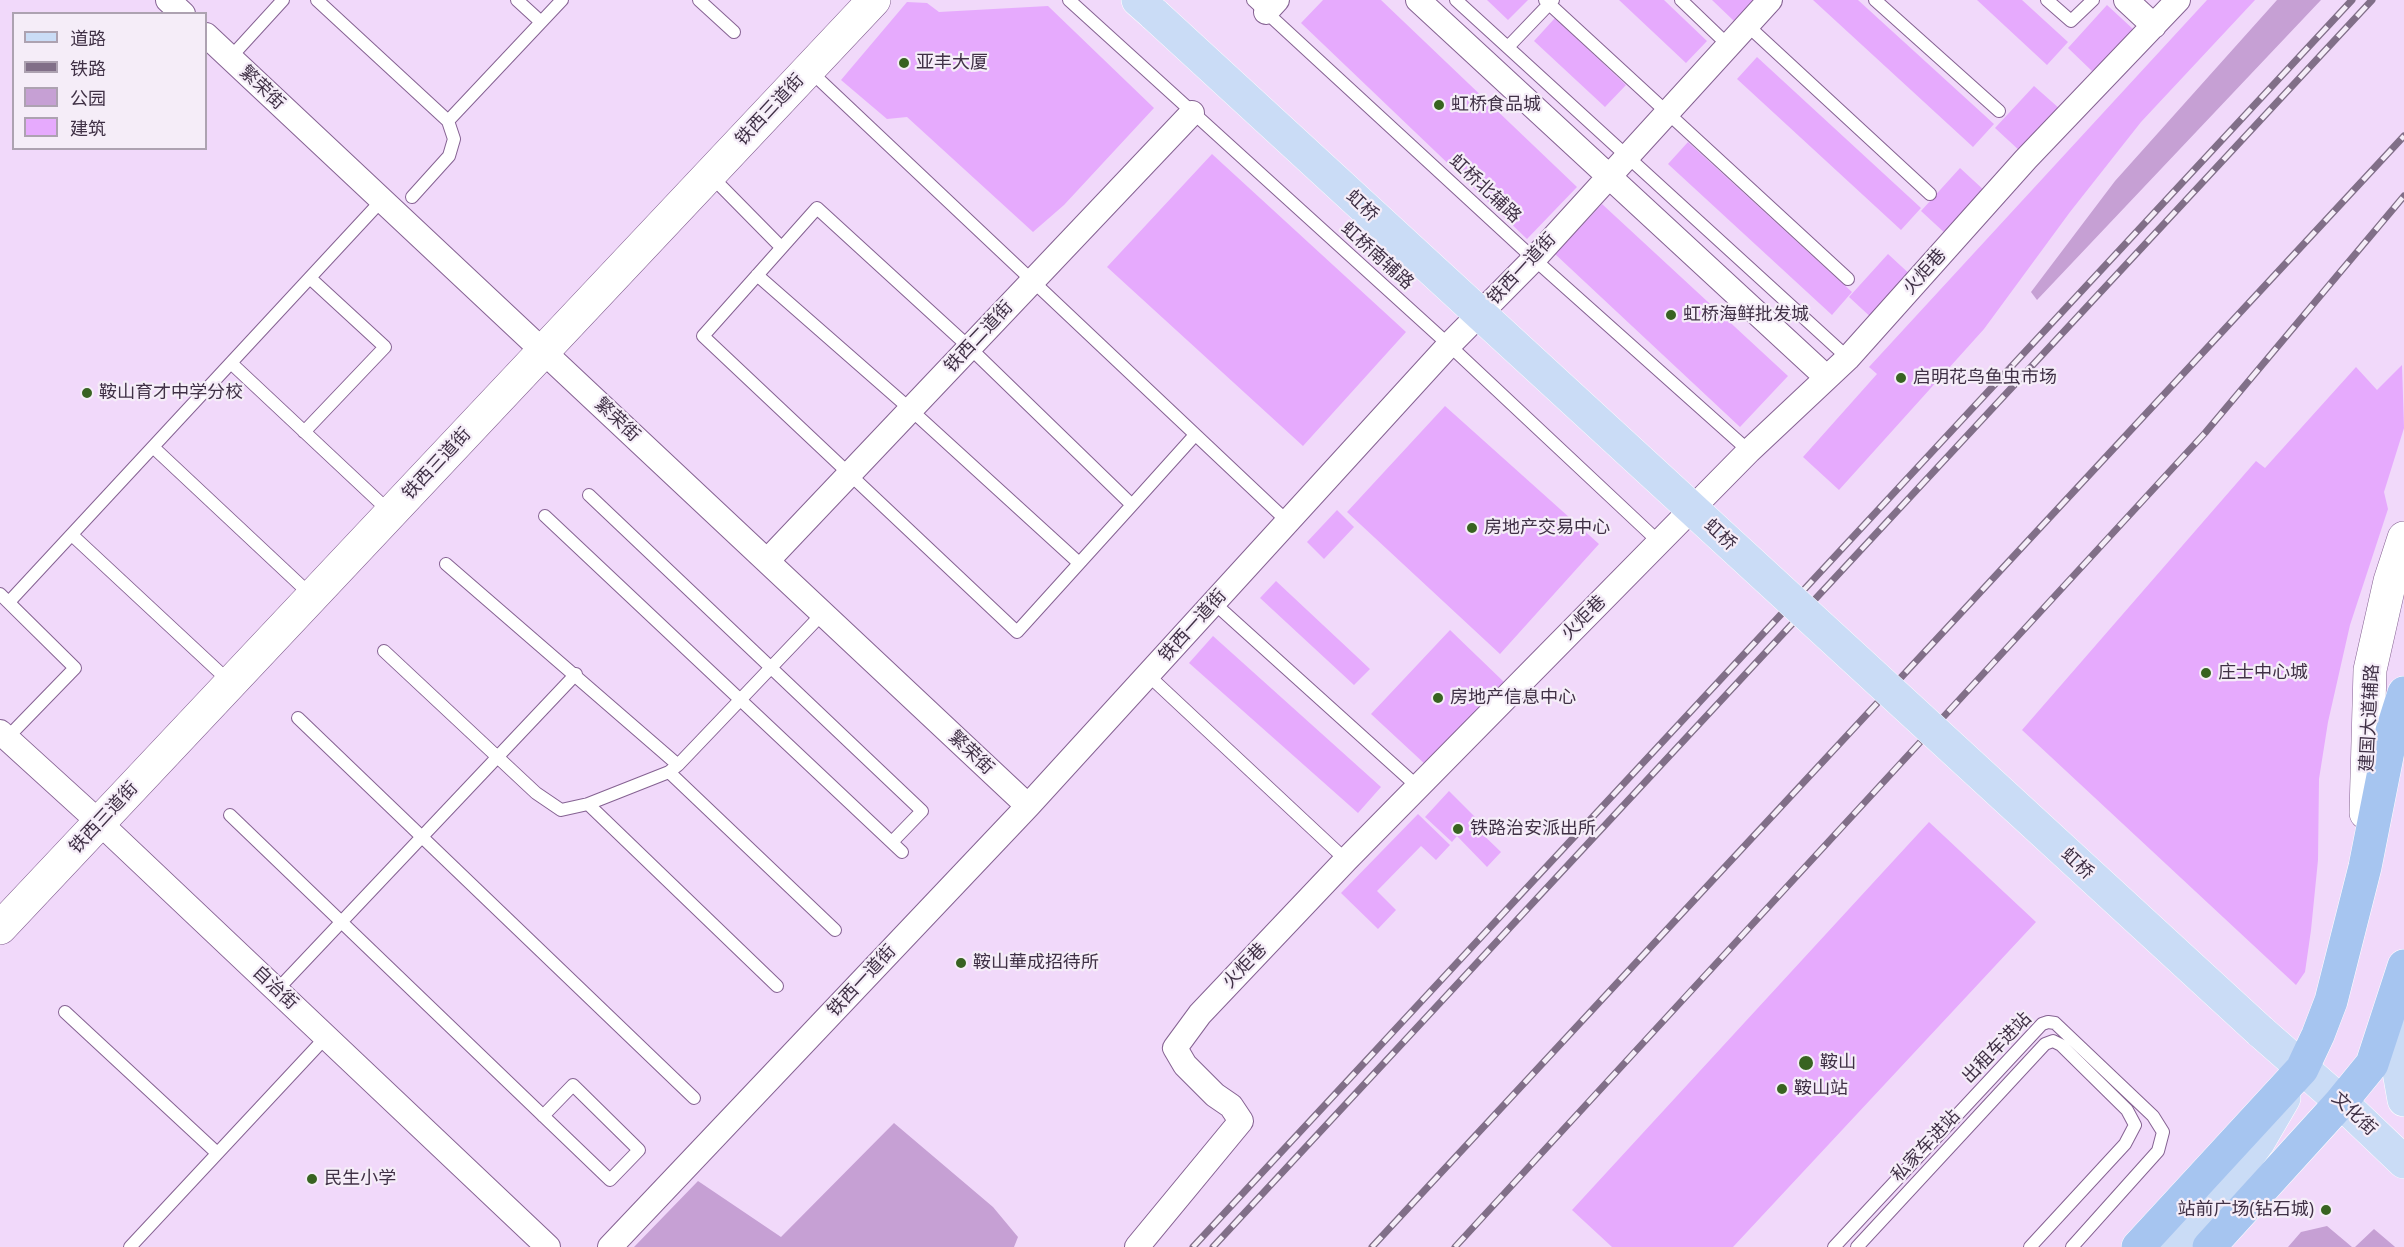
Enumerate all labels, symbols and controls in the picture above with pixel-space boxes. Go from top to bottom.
legend [12,12,207,150]
text: 道路 [70,26,106,50]
place label: 亚丰大厦 [916,52,988,74]
text: 铁路 [70,56,106,80]
marker: 亚丰大厦 [897,56,911,70]
street label: 繁荣街 [235,62,289,114]
street label: 铁西三道街 [731,70,809,150]
text: 公园 [70,86,106,110]
place label: 虹桥食品城 [1451,94,1541,116]
marker: 虹桥食品城 [1432,98,1446,112]
text: 建筑 [70,116,106,140]
street label: 虹桥北辅路 [1445,150,1525,228]
street label: 虹桥 [1341,186,1383,226]
street label: 虹桥南辅路 [1336,218,1418,294]
street label: 铁西一道街 [1483,229,1561,309]
street label: 火炬巷 [1899,245,1951,299]
street label: 铁西二道街 [940,297,1018,377]
place label: 虹桥海鲜批发城 [1683,304,1809,326]
marker: 虹桥海鲜批发城 [1664,308,1678,322]
place label: 启明花鸟鱼虫市场 [1913,367,2057,389]
marker: 启明花鸟鱼虫市场 [1894,371,1908,385]
place label: 鞍山育才中学分校 [99,382,243,404]
marker: 鞍山育才中学分校 [80,386,94,400]
street label: 繁荣街 [590,394,644,446]
street label: 铁西三道街 [398,424,476,504]
street label: 虹桥 [1699,515,1741,555]
place label: 房地产交易中心 [1484,517,1610,539]
marker: 房地产交易中心 [1465,521,1479,535]
street label: 铁西一道街 [1155,585,1231,667]
street label: 火炬巷 [1557,591,1611,645]
place label: 庄士中心城 [2218,662,2308,684]
street label: 建国大道辅路 [2356,664,2384,772]
marker: 庄士中心城 [2199,666,2213,680]
place label: 房地产信息中心 [1450,687,1576,709]
marker: 房地产信息中心 [1431,691,1445,705]
street label: 繁荣街 [944,727,998,779]
street label: 铁西三道街 [65,778,143,858]
place label: 铁路治安派出所 [1470,818,1596,840]
marker: 铁路治安派出所 [1451,822,1465,836]
street label: 虹桥 [2056,844,2098,884]
street label: 火炬巷 [1218,939,1272,993]
street label: 铁西一道街 [823,941,901,1021]
place label: 鞍山華成招待所 [973,952,1099,974]
marker: 鞍山華成招待所 [954,956,968,970]
street label: 自治街 [248,962,302,1014]
street label: 出租车进站 [1958,1008,2036,1088]
place label: 鞍山 [1820,1052,1856,1074]
marker: 鞍山 [1797,1054,1815,1072]
place label: 鞍山站 [1794,1078,1848,1100]
marker: 鞍山站 [1775,1082,1789,1096]
street label: 文化街 [2327,1088,2381,1140]
street label: 私家车进站 [1887,1106,1965,1186]
place label: 民生小学 [324,1168,396,1190]
marker: 民生小学 [305,1172,319,1186]
place label: 站前广场(钻石城) [2177,1199,2314,1221]
marker: 站前广场(钻石城) [2319,1203,2333,1217]

